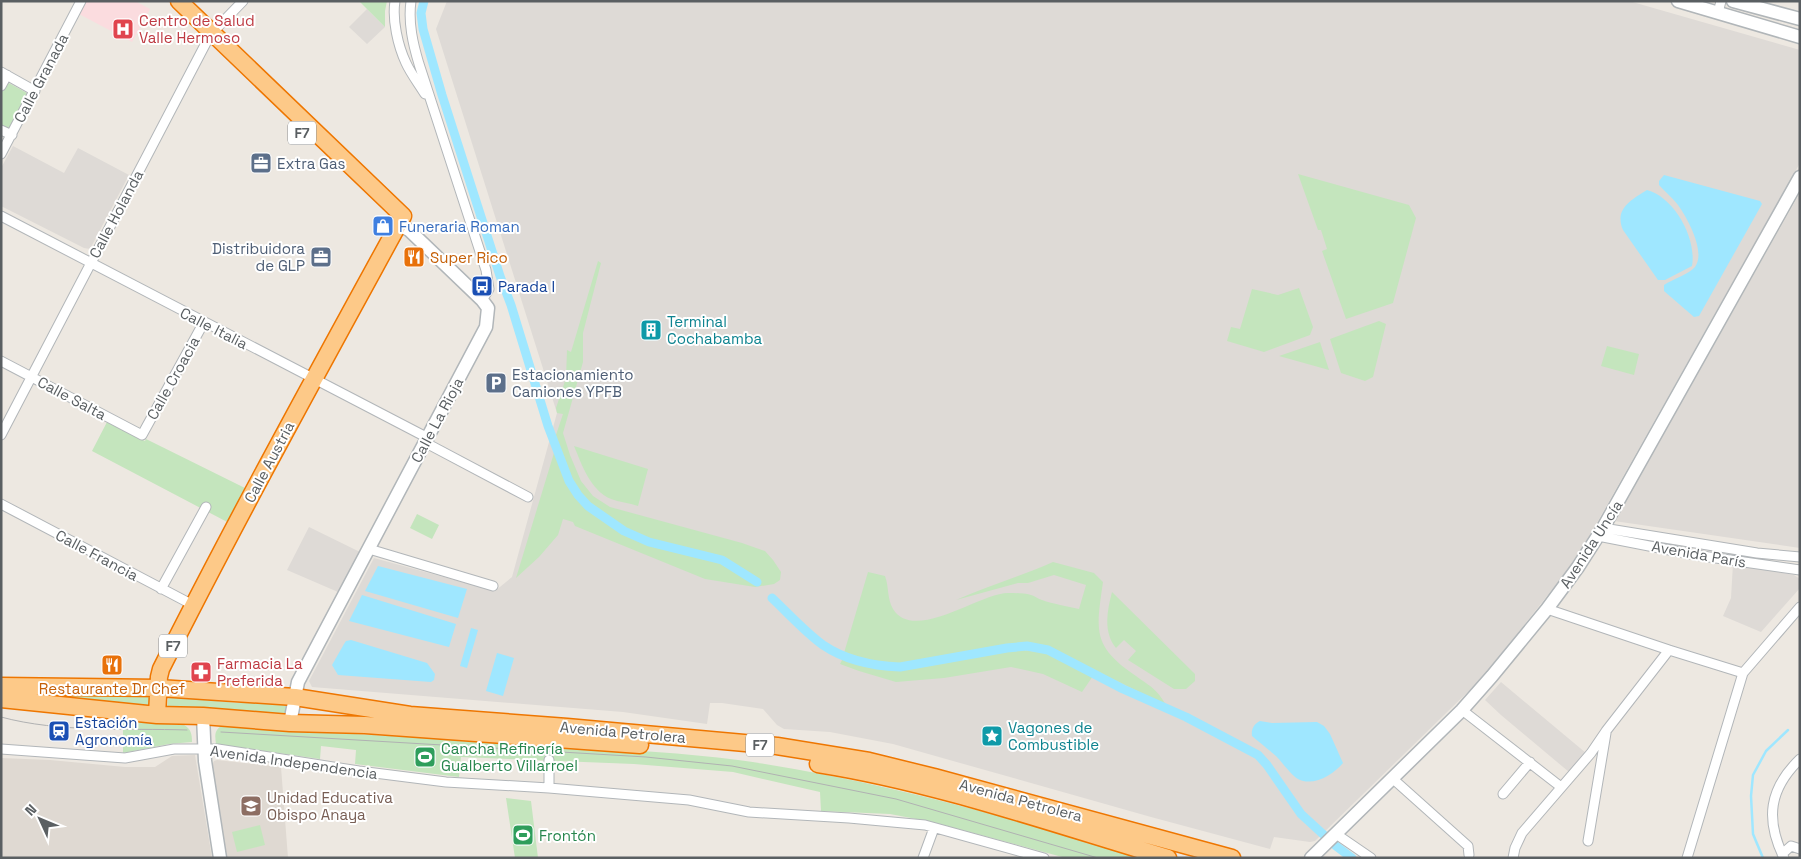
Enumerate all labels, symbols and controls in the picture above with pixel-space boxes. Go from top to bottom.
place label: Centro de Salud Valle Hermoso [139,11,255,47]
hospital icon: Centro de Salud Valle Hermoso [111,17,135,41]
street label: Calle Granada [10,30,73,126]
road number: F7 [288,122,316,144]
office icon: Extra Gas [249,151,273,175]
place label: Extra Gas [277,154,346,173]
street label: Calle Holanda [85,166,147,261]
shop icon: Funeraria Roman [371,214,395,238]
place label: Funeraria Roman [399,217,520,236]
place label: Distribuidora de GLP [212,239,305,275]
office icon: Distribuidora de GLP [309,245,333,269]
restaurant icon: Super Rico [402,245,426,269]
place label: Super Rico [430,248,508,267]
bus stop icon: Parada I [470,274,494,298]
place label: Parada I [498,277,555,296]
street label: Calle Italia [177,303,251,353]
place label: Terminal Cochabamba [667,312,763,348]
building icon: Terminal Cochabamba [639,318,663,342]
street label: Calle Croacia [142,333,204,423]
place label: Estacionamiento Camiones YPFB [512,365,634,401]
parking icon: Estacionamiento Camiones YPFB [484,371,508,395]
street label: Calle Salta [34,372,110,424]
street label: Calle La Rioja [407,374,468,466]
street label: Calle Austria [240,418,299,506]
street label: Avenida Uncía [1555,496,1627,592]
street label: Calle Francia [52,525,142,585]
street label: Avenida París [1650,536,1748,572]
road number: F7 [159,634,187,658]
restaurant icon: Restaurante Dr Chef [100,653,124,677]
place label: Farmacia La Preferida [217,654,303,690]
pharmacy icon: Farmacia La Preferida [189,660,213,684]
place label: Restaurante Dr Chef [39,679,186,698]
place label: Estación Agronomía [75,713,153,749]
street label: Avenida Petrolera [559,717,687,747]
place label: Vagones de Combustible [1008,718,1099,754]
station icon: Estación Agronomía [47,719,71,743]
place icon: Vagones de Combustible [980,724,1004,748]
road number: F7 [746,734,774,756]
place label: Cancha Refinería Gualberto Villarroel [441,739,578,775]
street label: Avenida Independencia [209,741,379,783]
sports icon: Cancha Refinería Gualberto Villarroel [413,745,437,769]
street label: Avenida Petrolera [958,774,1085,826]
place label: Unidad Educativa Obispo Anaya [267,788,393,824]
north arrow [15,794,65,844]
school or university icon: Unidad Educativa Obispo Anaya [239,794,263,818]
text: N [21,800,40,820]
sports icon: Frontón [511,823,535,847]
place label: Frontón [539,826,596,845]

